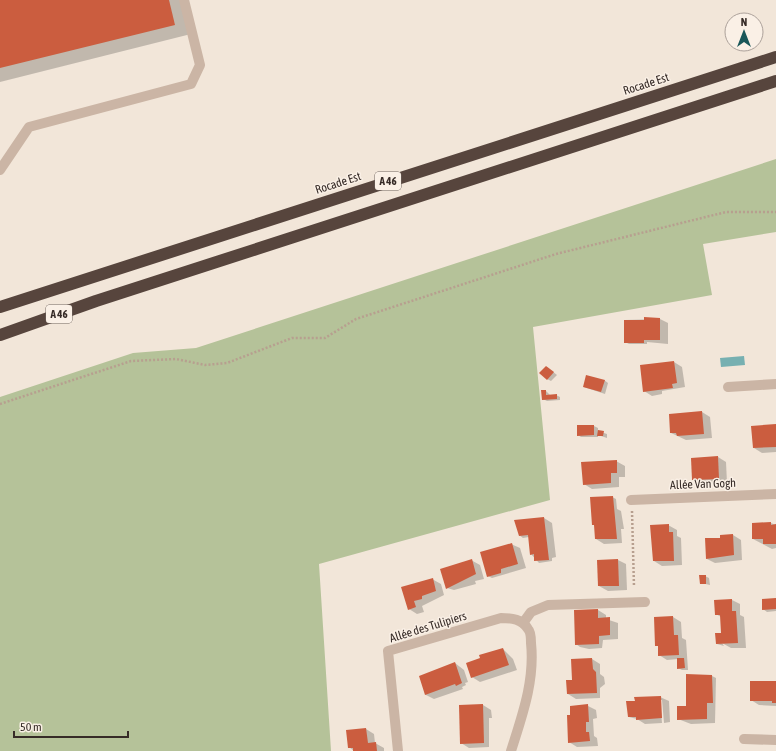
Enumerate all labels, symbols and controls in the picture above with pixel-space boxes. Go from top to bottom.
north arrow [724,12,764,52]
text: N [741,16,747,28]
street label: Rocade Est [621,70,671,98]
street label: Rocade Est [313,169,363,197]
road number: A 46 [375,172,401,190]
road number: A 46 [46,305,72,323]
street label: Allée Van Gogh [670,476,736,492]
street label: Allée des Tulipiers [388,609,468,645]
scale bar [14,713,128,739]
text: 50 m [20,720,42,734]

